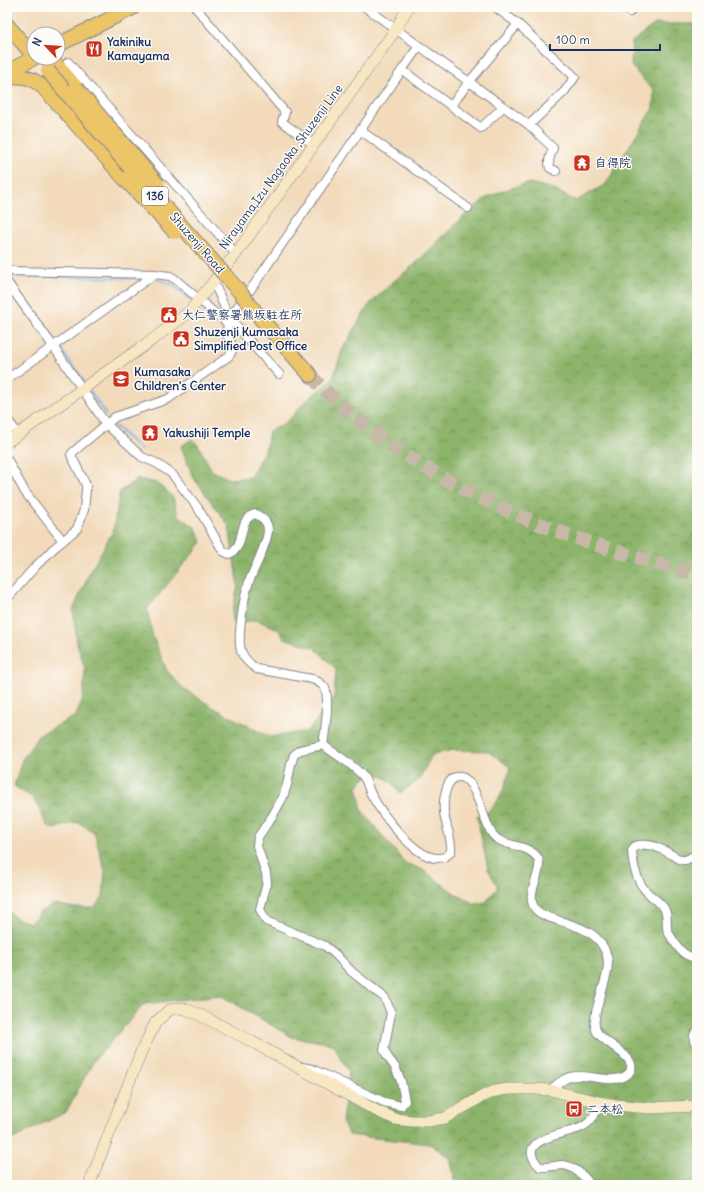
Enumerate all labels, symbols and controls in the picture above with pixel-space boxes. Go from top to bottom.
north arrow [26,26,66,66]
scale bar [550,26,660,52]
text: 100 m [556,32,590,47]
place label: Yakiniku Kamayama [106,34,170,64]
text: N [29,35,45,48]
restaurant icon: Yakiniku Kamayama [84,39,104,59]
street label: Nirayama,Izu Nagaoka ,Shuzenji Line [216,81,346,252]
temple icon: 自得院 [572,153,592,173]
place label: 自得院 [595,155,631,170]
road number: 136 [142,187,168,205]
street label: Shuzenji Road [167,209,228,276]
public building icon: 大仁警察署熊坂駐在所 [159,305,179,325]
place label: 大仁警察署熊坂駐在所 [182,307,303,322]
place label: Shuzenji Kumasaka Simplified Post Office [194,324,308,354]
public building icon: Shuzenji Kumasaka Simplified Post Office [171,329,191,349]
place label: Kumasaka Children's Center [134,364,226,393]
school or university icon: Kumasaka Children's Center [111,369,131,389]
temple icon: Yakushiji Temple [140,423,160,443]
place label: Yakushiji Temple [162,425,251,441]
bus stop icon: 二本松 [564,1099,584,1119]
place label: 二本松 [587,1101,623,1116]

